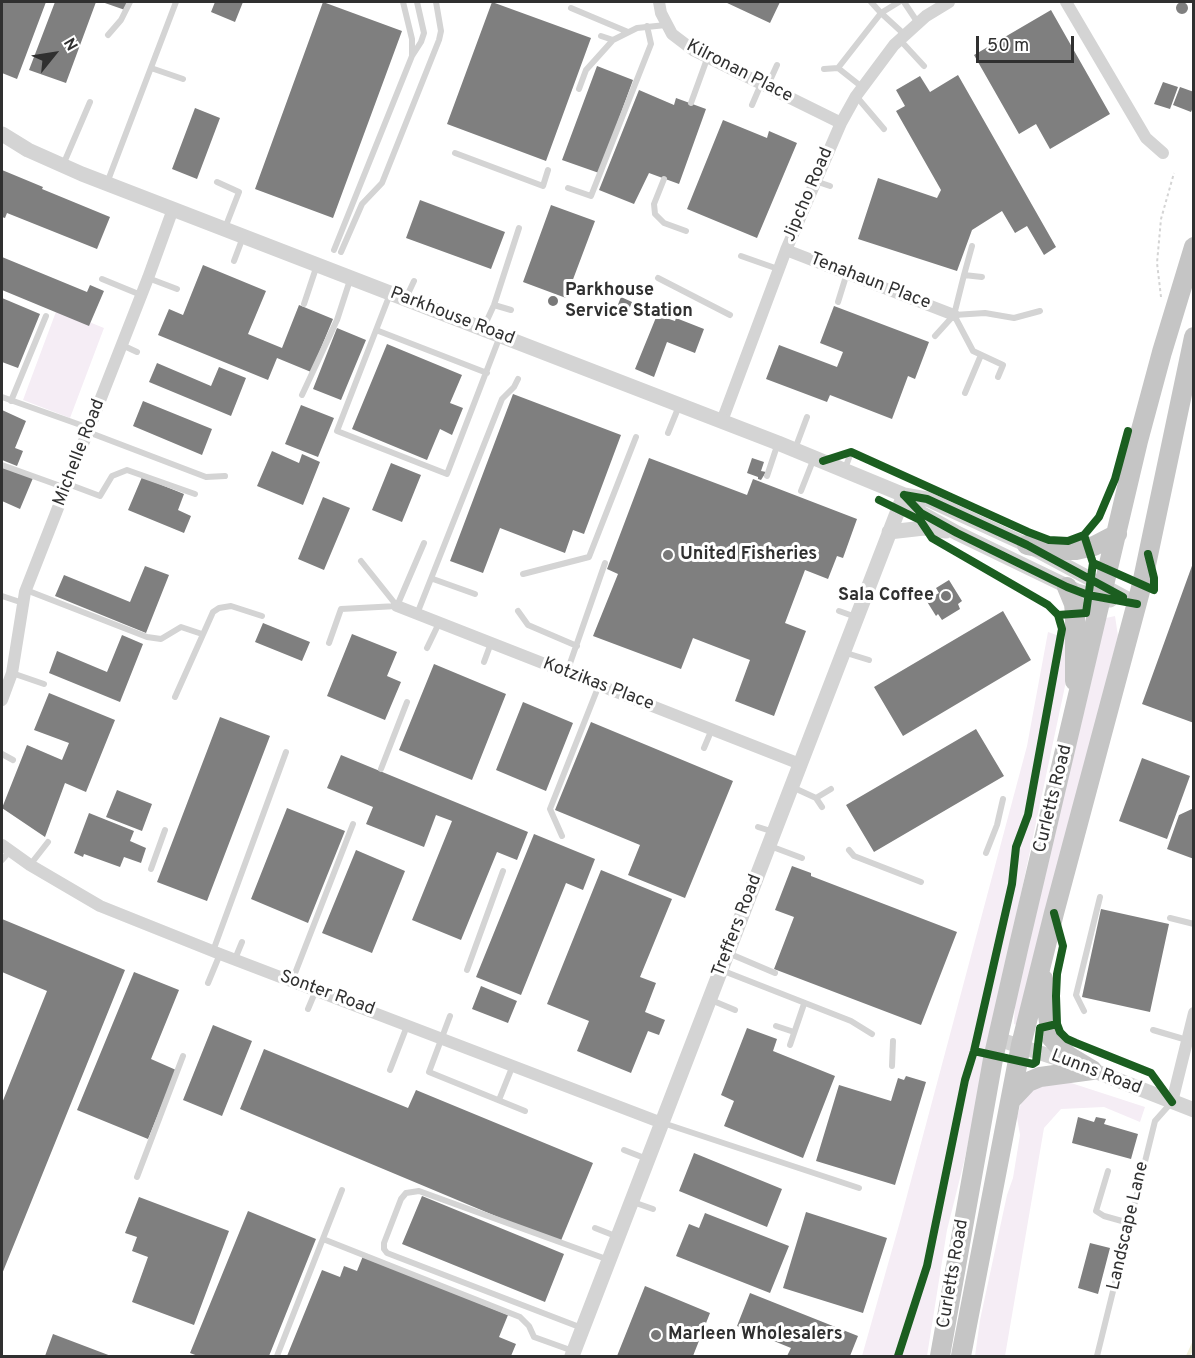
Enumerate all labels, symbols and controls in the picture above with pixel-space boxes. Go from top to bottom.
north arrow [24,24,84,84]
scale bar [979,24,1076,62]
text: N [58,35,81,55]
text: 50 m [987,35,1029,58]
street label: Kilronan Place [682,36,796,108]
street label: Jipcho Road [779,145,839,245]
street label: Tenahaun Place [807,249,933,315]
place label: Parkhouse Service Station [565,280,693,322]
street label: Parkhouse Road [387,283,517,351]
marker: Parkhouse Service Station [546,294,560,308]
street label: Michelle Road [50,396,110,510]
place label: United Fisheries [680,544,817,566]
marker: United Fisheries [661,548,675,562]
place label: Sala Coffee [838,585,934,607]
marker: Sala Coffee [939,589,953,603]
street label: Kotzikas Place [539,654,657,716]
street label: Curletts Road [1030,743,1078,855]
street label: Treffers Road [709,872,767,980]
street label: Sonter Road [276,967,378,1021]
street label: Lunns Road [1048,1046,1144,1100]
street label: Landscape Lane [1104,1160,1154,1292]
street label: Curletts Road [934,1218,974,1330]
place label: Marleen Wholesalers [668,1324,843,1346]
marker: Marleen Wholesalers [649,1328,663,1342]

